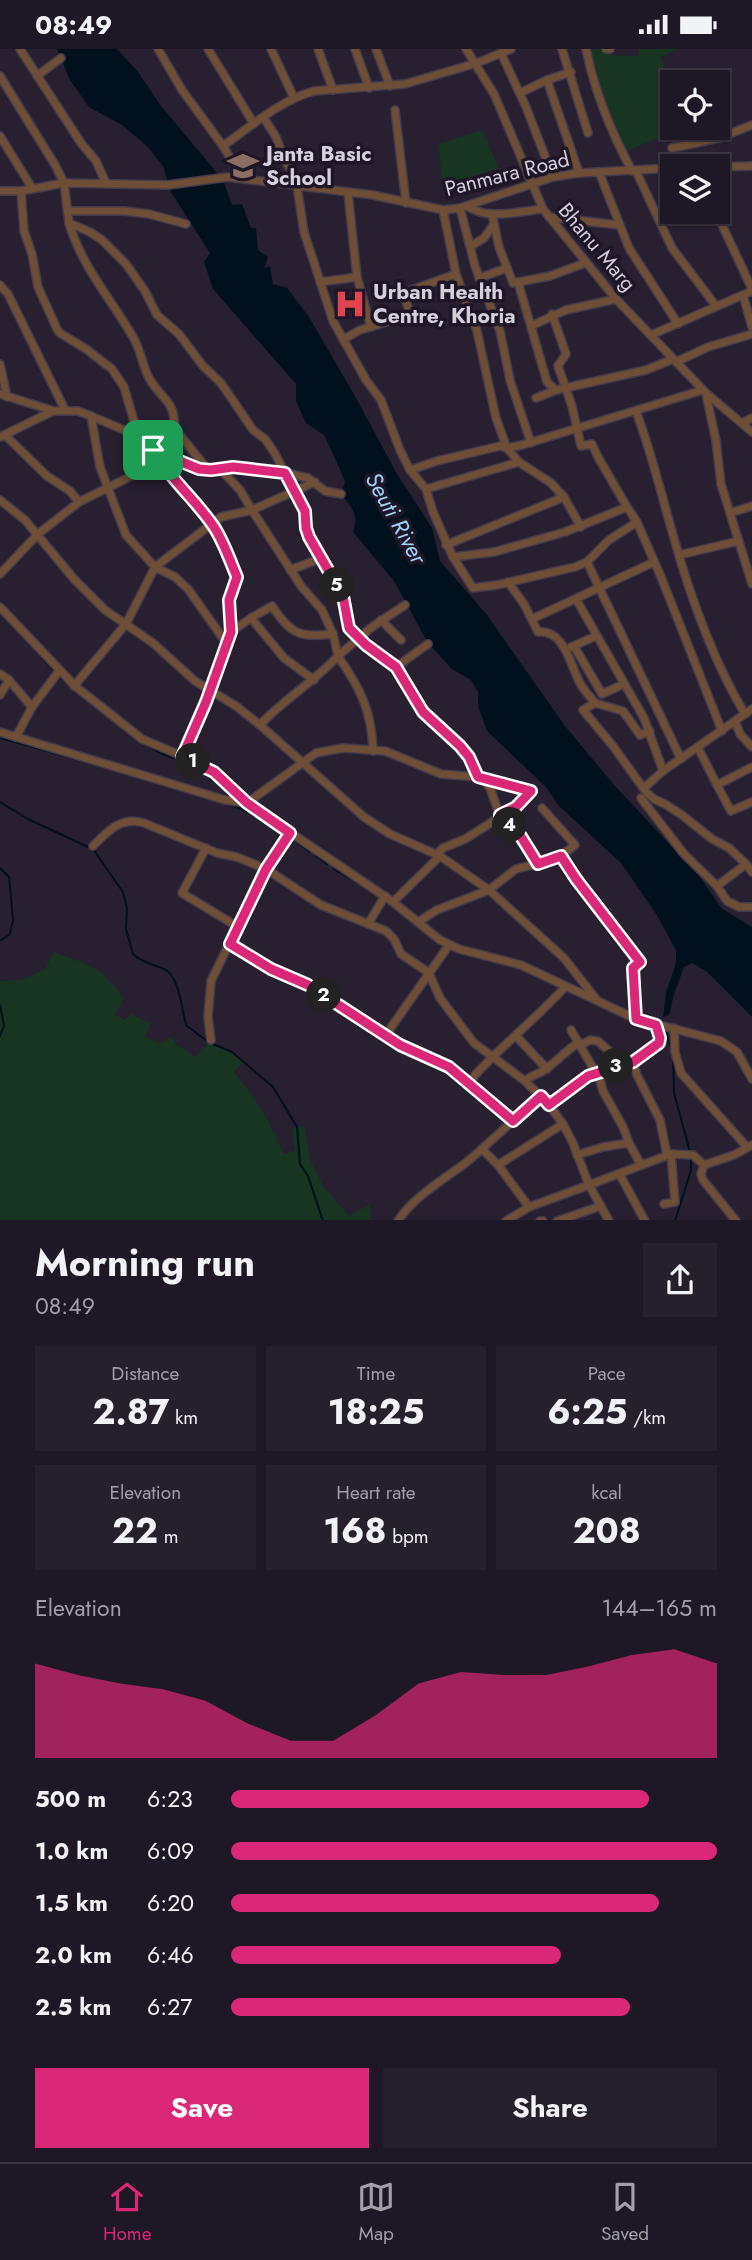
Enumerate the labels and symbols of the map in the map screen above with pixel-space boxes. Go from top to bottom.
place label: Janta Basic School [262,139,372,193]
street label: Panmara Road [442,144,572,204]
school or university icon: Janta Basic School [226,149,260,183]
street label: Bhanu Marg [551,196,643,298]
place label: Urban Health Centre, Khoria [373,277,516,331]
hospital icon: Urban Health Centre, Khoria [333,287,367,321]
pin [123,420,183,480]
water label: Seuti River [357,466,436,571]
pin: 5 [320,567,354,603]
pin: 1 [176,743,210,779]
pin: 4 [492,807,528,843]
pin: 2 [306,977,342,1013]
pin: 3 [598,1049,634,1083]

